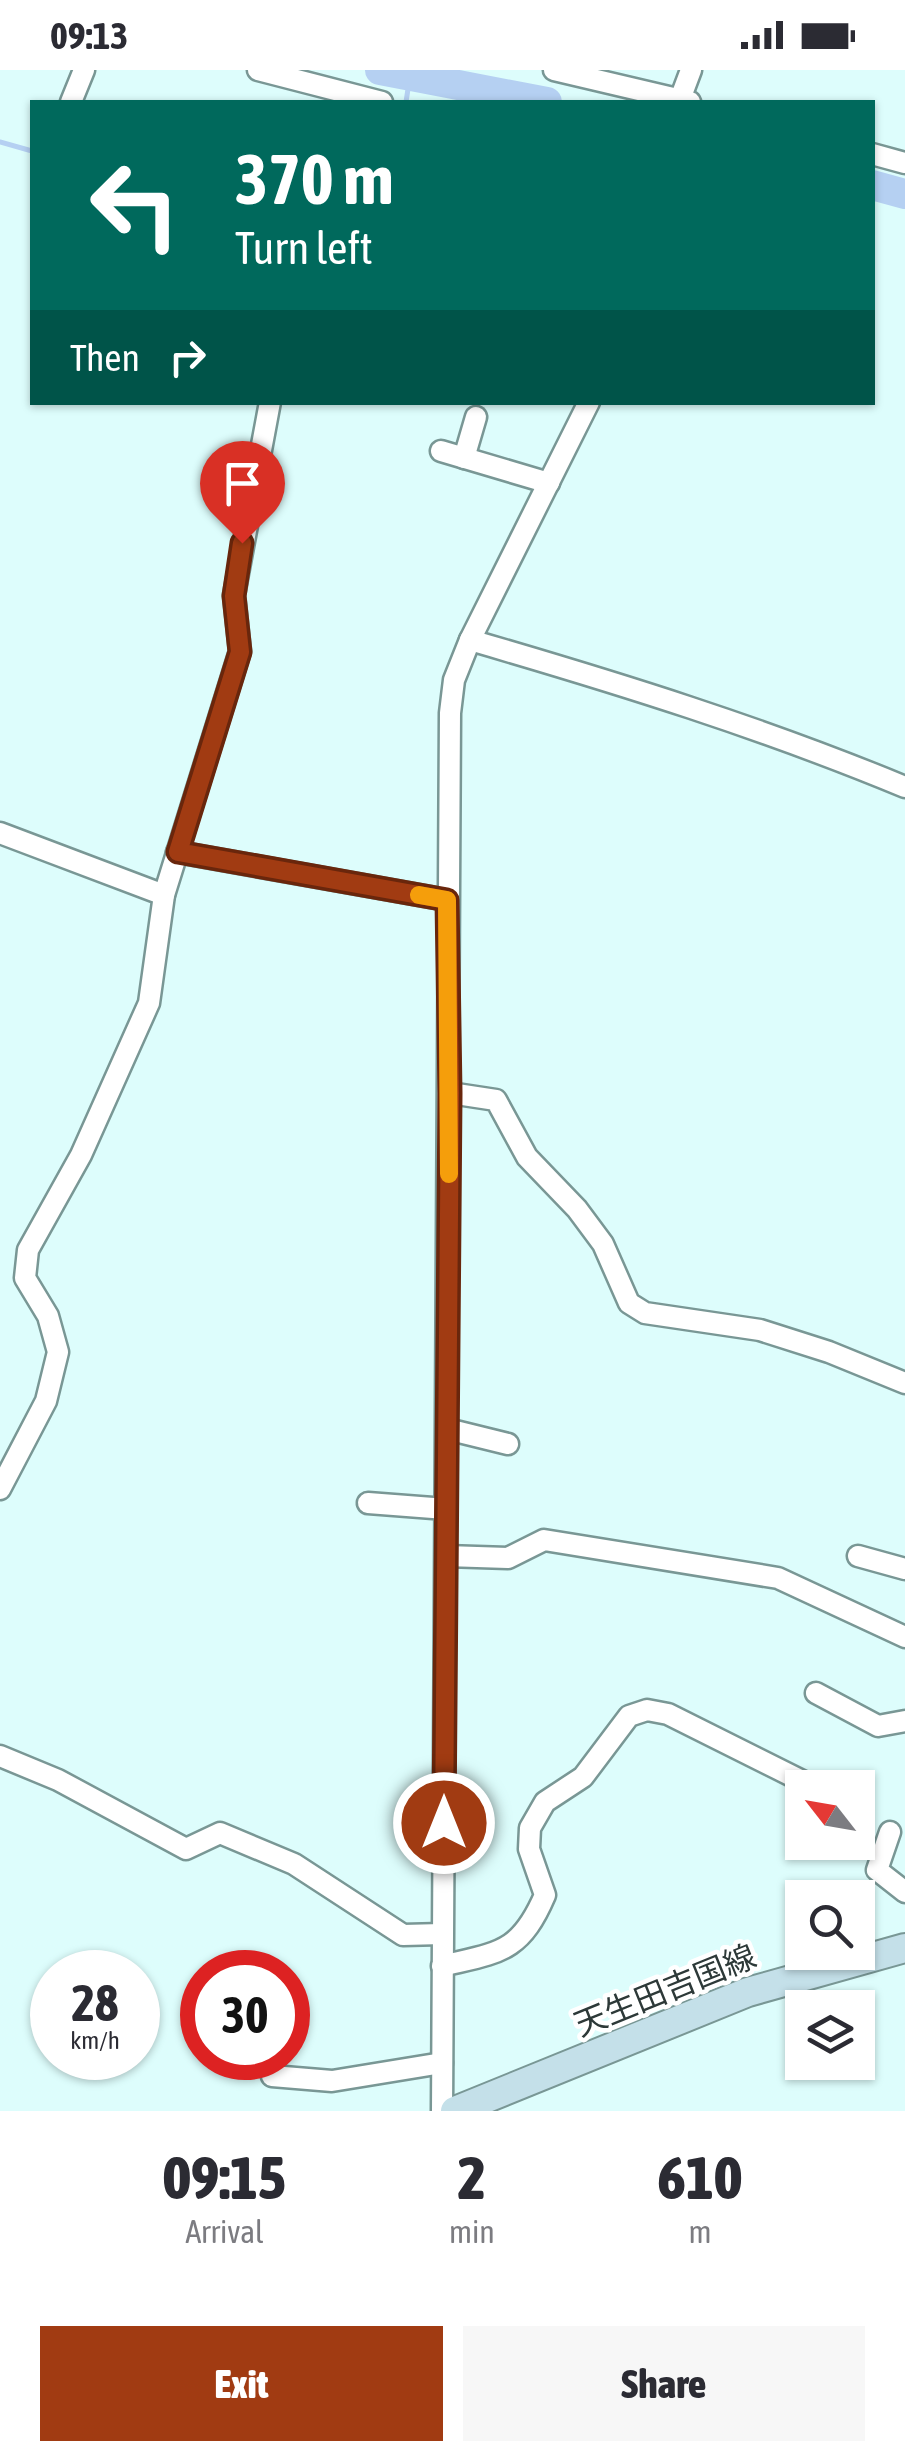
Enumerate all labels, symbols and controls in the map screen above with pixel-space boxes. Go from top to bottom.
text: 09:13 [50,14,128,57]
text: 370 m [235,139,394,219]
icon: left [70,140,200,270]
text: Turn left [235,222,373,274]
icon: right [160,330,215,385]
text: Then [70,336,140,379]
pin [200,441,285,544]
icon: arrive [215,456,270,511]
north arrow [785,1770,875,1860]
map controls [785,1770,875,2080]
position arrow [392,1771,496,1875]
button: search [785,1880,875,1970]
street label: 天生田吉国線 [569,1937,761,2043]
speed limit sign: 30 [180,1950,310,2080]
text: 28 [71,1974,118,2032]
button: layers [785,1990,875,2080]
text: km/h [70,2026,120,2054]
text: 09:15 [163,2143,286,2212]
text: 2 [458,2143,486,2212]
text: 610 [658,2143,742,2212]
text: Arrival [185,2213,264,2250]
text: min [449,2213,495,2250]
text: m [688,2213,711,2250]
button: Exit [40,2326,443,2441]
button: Share [463,2326,865,2441]

